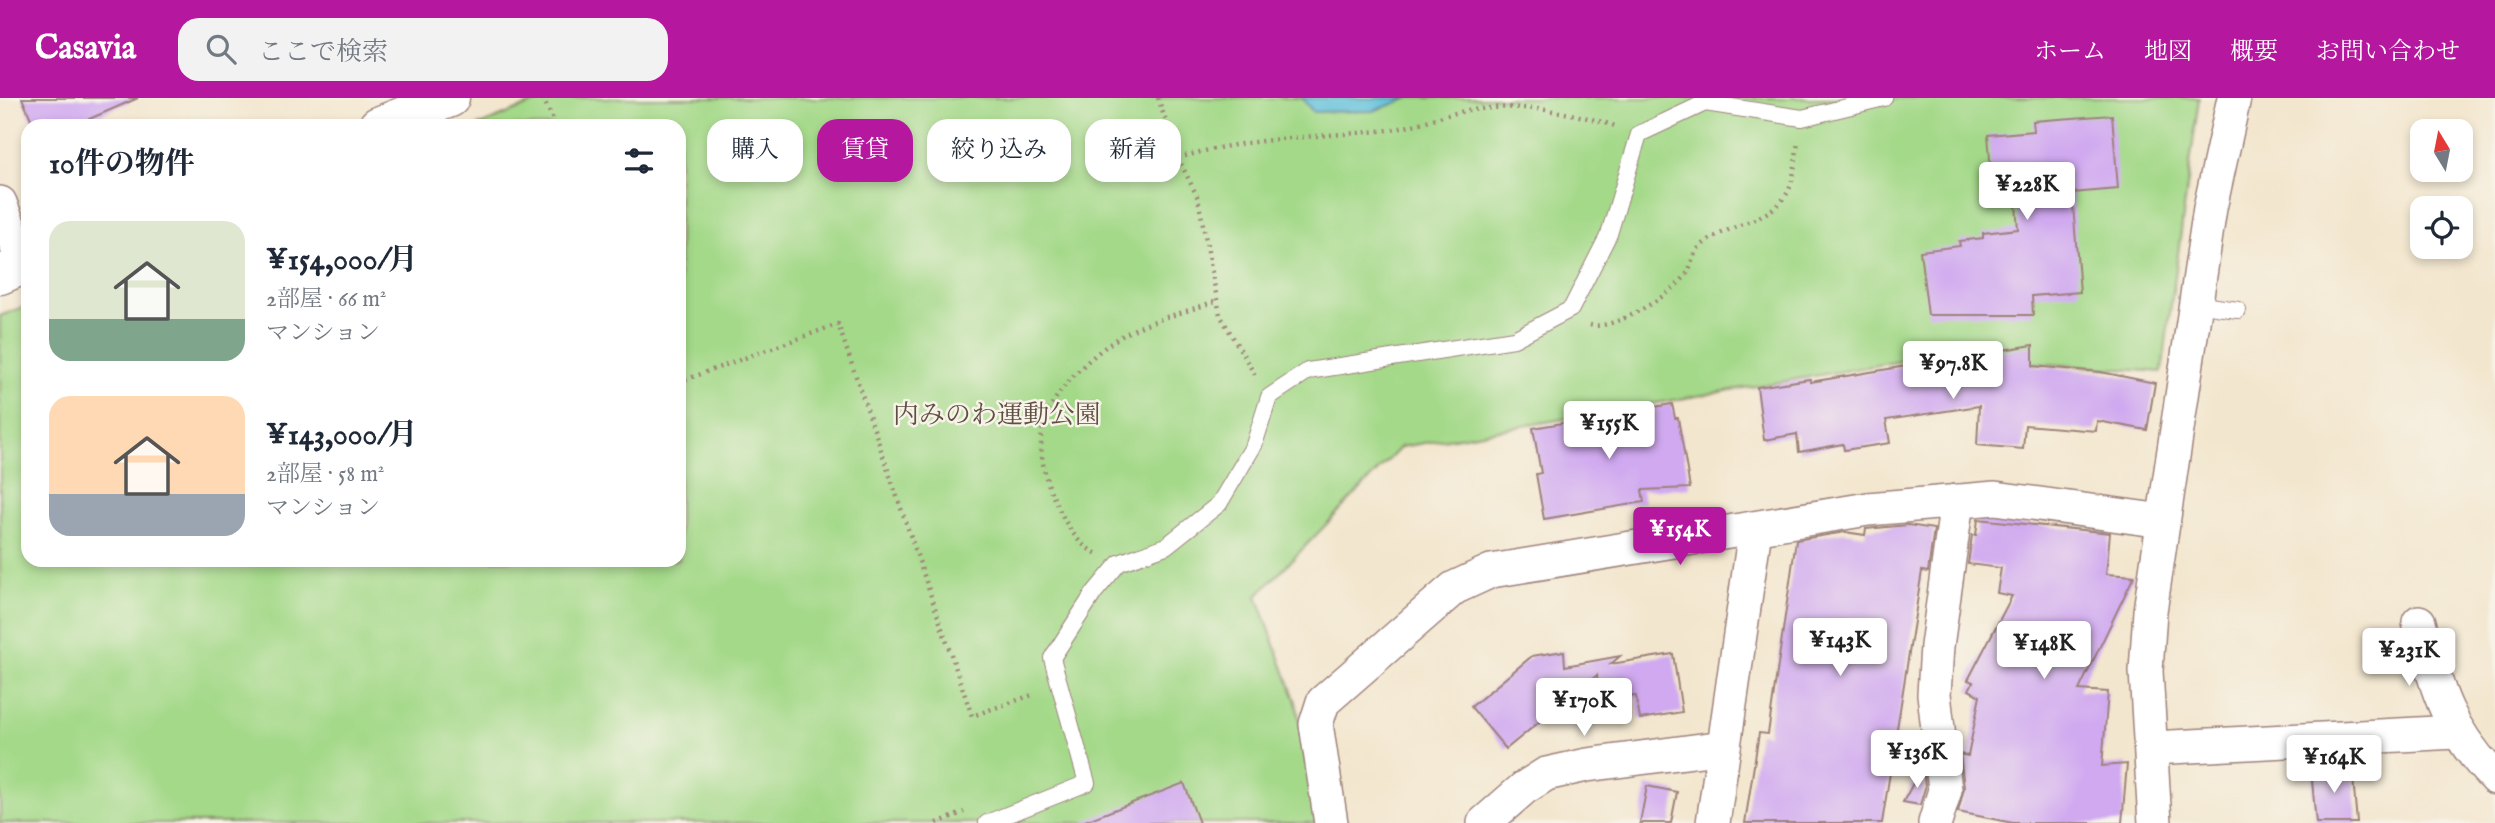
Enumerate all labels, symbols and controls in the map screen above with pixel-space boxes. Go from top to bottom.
search box [178,18,668,81]
text: Casavia [35,28,136,70]
icon: search [202,30,240,68]
text: ここで検索 [258,36,388,69]
text: ホーム [2034,37,2106,68]
text: 地図 [2144,37,2192,68]
text: 概要 [2230,37,2278,68]
text: お問い合わせ [2316,37,2460,68]
chip: 購入 [707,119,803,182]
chip: 賃貸 [817,119,913,182]
chip: 絞り込み [927,119,1071,182]
chip: 新着 [1085,119,1181,182]
north arrow [2410,119,2473,182]
map controls [2410,119,2473,259]
icon: filters [620,142,658,180]
text: 10件の物件 [49,146,195,184]
pin: ¥228K [1978,162,2076,222]
text: ¥228K [1995,170,2059,199]
button: locate [2410,196,2473,259]
text: ¥154,000/月 [266,242,418,280]
icon: home [105,249,189,333]
text: 2部屋 · 66 m² [266,285,387,314]
text: マンション [266,319,380,348]
pin: ¥97.8K [1896,342,2010,401]
text: ¥97.8K [1919,349,1987,378]
park label: 内みのわ運動公園 [893,399,1101,432]
pin: ¥155K [1560,402,1658,461]
text: ¥155K [1580,409,1638,438]
text: ¥143,000/月 [266,417,417,455]
icon: home [105,424,189,508]
text: 2部屋 · 58 m² [266,460,384,489]
text: マンション [266,494,380,523]
pin: ¥154K [1631,508,1729,567]
text: ¥154K [1649,515,1711,544]
pin: ¥143K [1791,618,1889,678]
pin: ¥148K [1995,622,2093,681]
text: ¥143K [1809,626,1871,655]
pin: ¥231K [2360,628,2458,688]
text: ¥148K [2013,629,2075,658]
text: ¥231K [2378,636,2440,665]
pin: ¥170K [1535,678,1633,738]
text: ¥170K [1552,686,1616,715]
pin: ¥136K [1868,730,1966,790]
pin: ¥164K [2285,736,2383,795]
text: ¥136K [1887,738,1947,767]
text: ¥164K [2303,743,2365,772]

